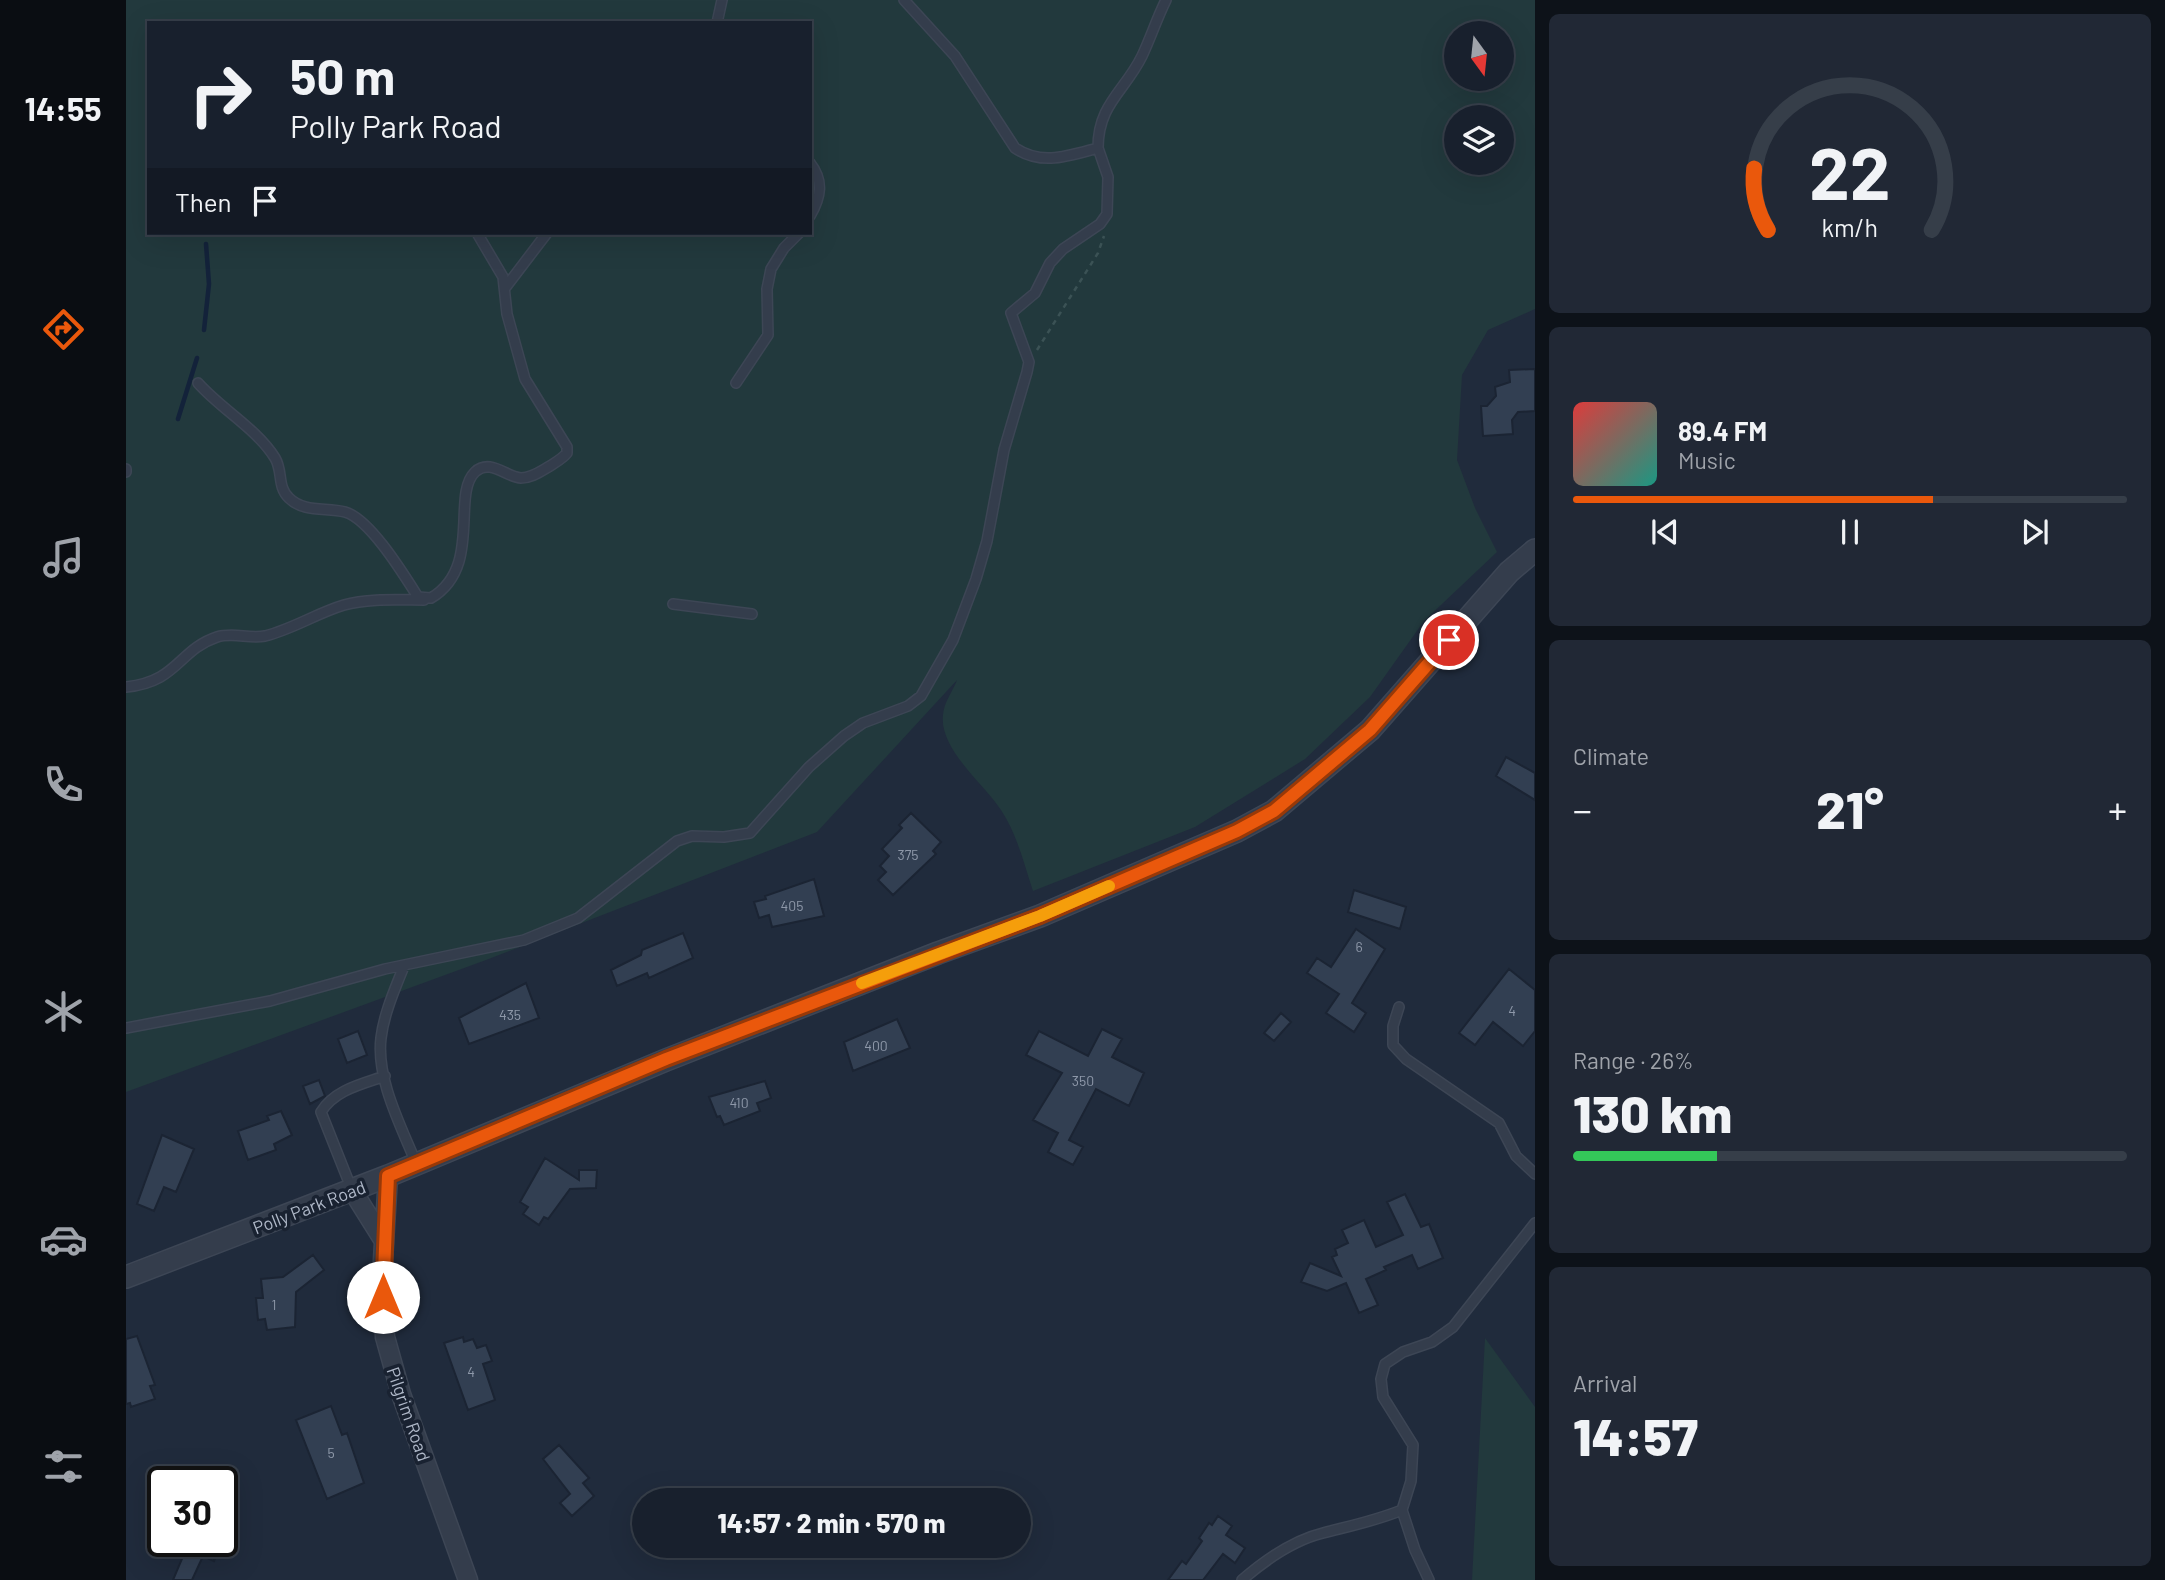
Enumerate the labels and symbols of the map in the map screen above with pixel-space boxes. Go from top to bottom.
north arrow [1444,21,1514,91]
pin [1419,610,1479,670]
house number: 375 [897,846,919,863]
house number: 405 [781,897,803,914]
house number: 6 [1355,938,1363,955]
house number: 4 [1508,1002,1516,1019]
house number: 435 [499,1006,521,1023]
house number: 400 [864,1037,888,1054]
house number: 350 [1072,1072,1094,1089]
house number: 410 [729,1094,749,1111]
street label: Polly Park Road [249,1175,369,1239]
position arrow [346,1260,420,1334]
house number: 1 [272,1296,276,1313]
house number: 4 [467,1363,475,1380]
street label: Pilgrim Road [383,1364,435,1464]
house number: 5 [327,1444,335,1461]
speed limit sign: 30 [147,1466,238,1557]

